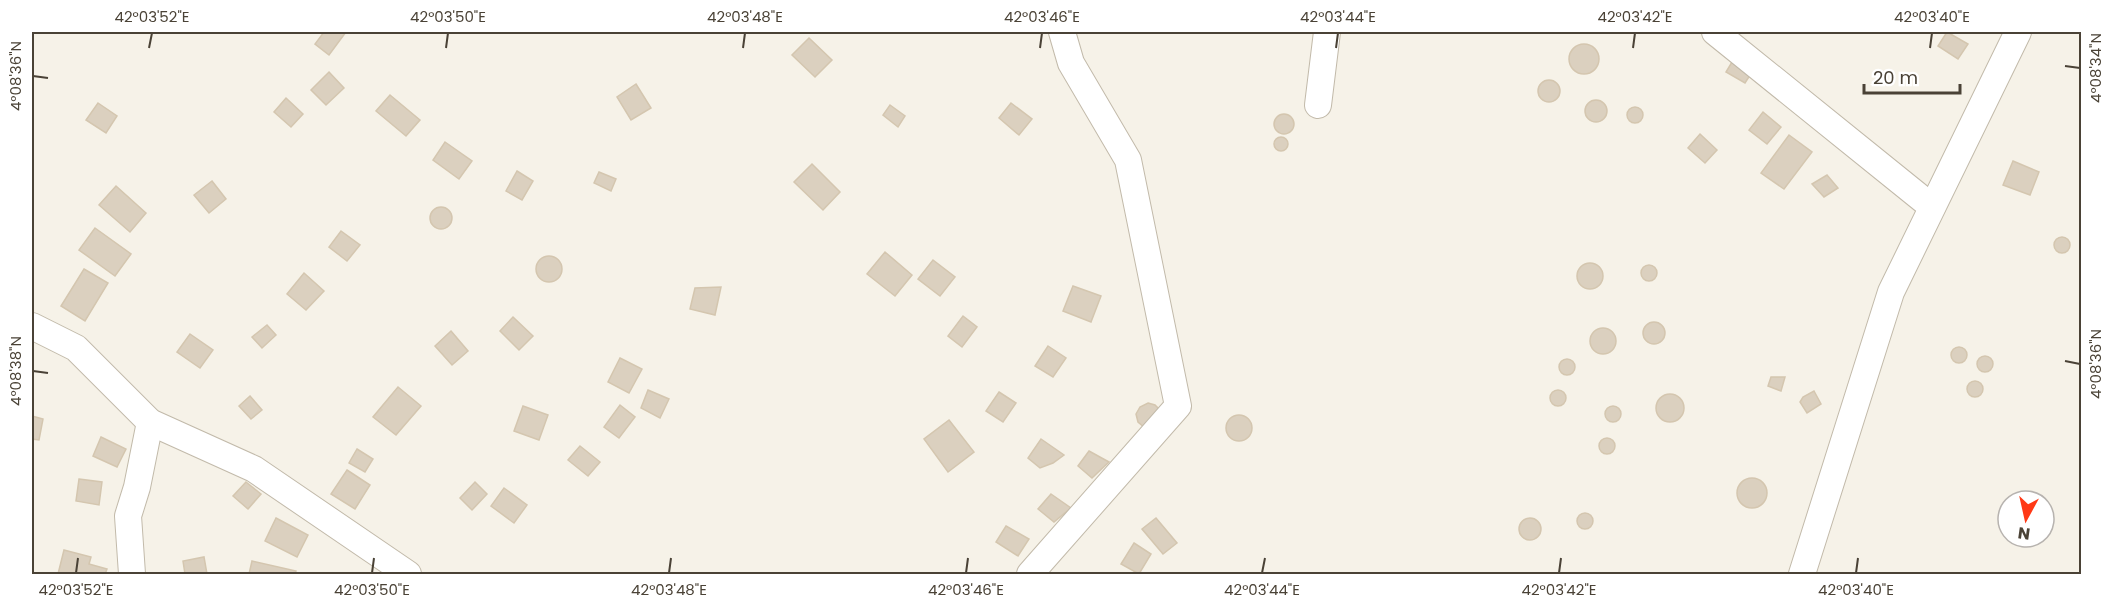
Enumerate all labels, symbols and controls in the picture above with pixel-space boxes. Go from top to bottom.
text: 42°03'52"E [115,6,189,27]
text: 42°03'50"E [410,6,486,27]
text: 42°03'48"E [707,6,783,27]
text: 42°03'46"E [1004,6,1080,27]
text: 42°03'44"E [1300,6,1376,27]
text: 42°03'42"E [1598,6,1673,27]
text: 42°03'40"E [1894,6,1970,27]
text: 4°08'34"N [2085,33,2106,103]
text: 4°08'36"N [5,41,26,111]
scale bar [1864,57,1960,95]
text: 20 m [1873,65,1918,90]
text: 4°08'36"N [2085,329,2106,399]
text: 4°08'38"N [5,336,26,406]
north arrow [1996,489,2056,549]
text: N [2016,521,2032,546]
text: 42°03'52"E [39,579,113,600]
text: 42°03'50"E [334,579,410,600]
text: 42°03'48"E [631,579,707,600]
text: 42°03'46"E [928,579,1004,600]
text: 42°03'44"E [1224,579,1300,600]
text: 42°03'42"E [1522,579,1597,600]
text: 42°03'40"E [1818,579,1894,600]

